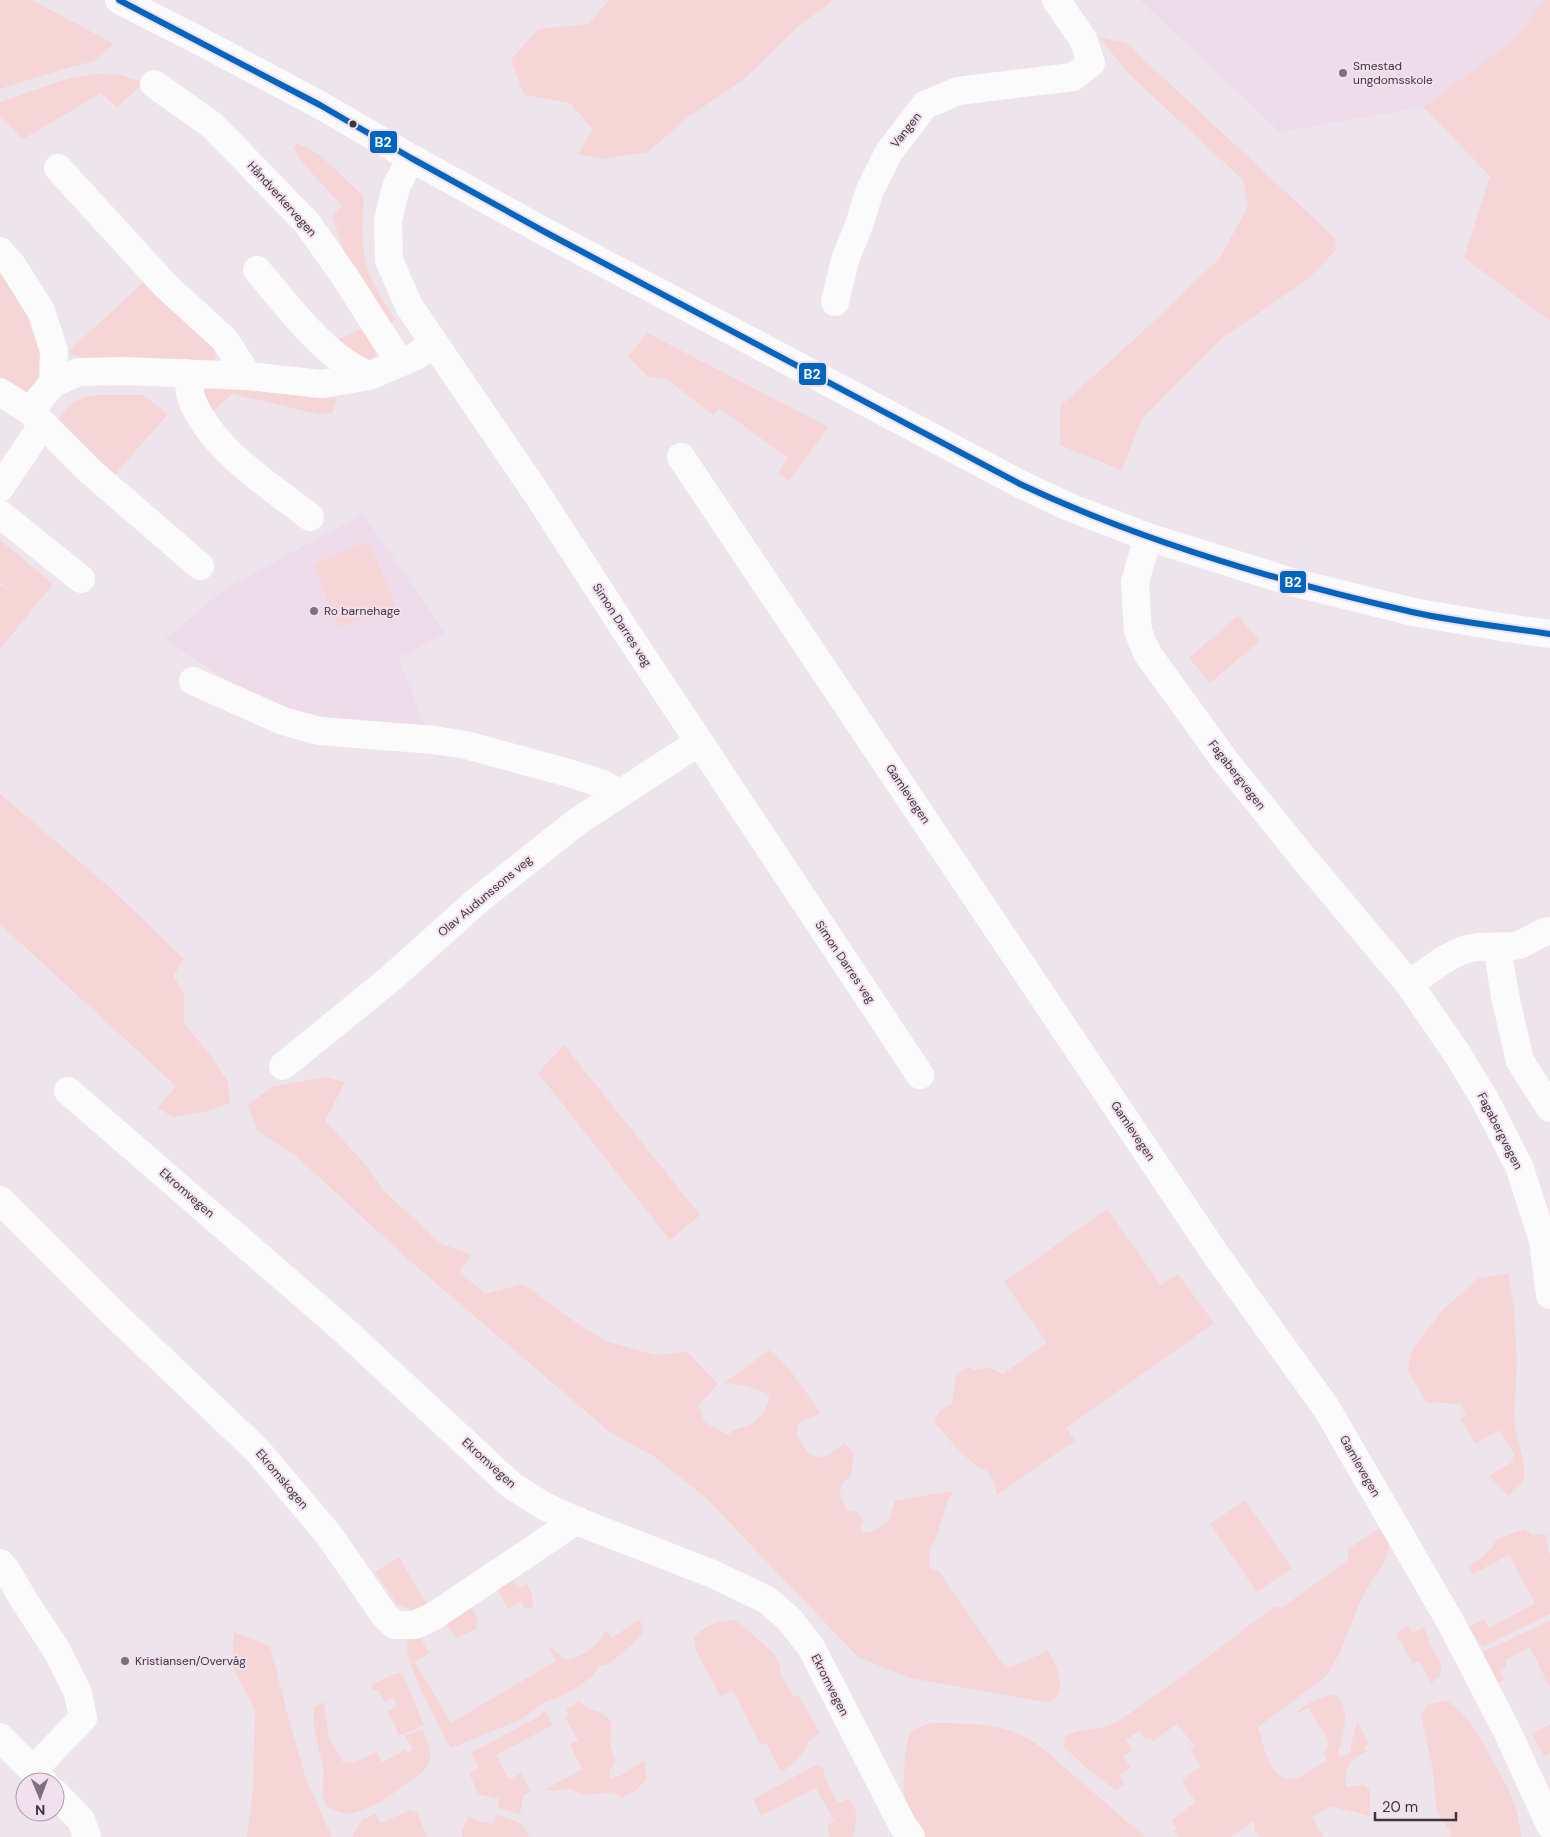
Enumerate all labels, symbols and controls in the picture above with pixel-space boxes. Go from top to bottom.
place label: Smestad ungdomsskole [1353,58,1433,88]
marker: Smestad ungdomsskole [1337,67,1349,79]
street label: Vangen [887,109,925,151]
unlabelled marker [348,119,358,129]
line badge: B2 [369,130,398,154]
text: B2 [374,133,392,151]
street label: Håndverkervegen [244,158,320,240]
line badge: B2 [798,362,827,386]
text: B2 [803,365,821,383]
line badge: B2 [1279,570,1307,594]
text: B2 [1284,573,1302,591]
street label: Simon Darres veg [589,580,655,670]
place label: Ro barnehage [324,603,400,619]
marker: Ro barnehage [308,605,320,617]
street label: Fagabergvegen [1205,737,1269,813]
street label: Gamlevegen [882,761,934,827]
street label: Olav Audunssons veg [434,852,536,940]
street label: Simon Darres veg [811,917,879,1007]
street label: Fagabergvegen [1474,1090,1526,1172]
street label: Gamlevegen [1107,1098,1159,1164]
street label: Ekromvegen [156,1165,218,1221]
street label: Gamlevegen [1336,1432,1384,1500]
street label: Ekromvegen [458,1434,520,1492]
street label: Ekromskogen [252,1446,312,1512]
street label: Ekromvegen [808,1651,853,1719]
place label: Kristiansen/Overvåg [135,1653,246,1669]
marker: Kristiansen/Overvåg [119,1655,131,1667]
north arrow [15,1772,65,1822]
scale bar [1375,1790,1456,1822]
text: 20 m [1382,1797,1418,1817]
text: N [35,1801,45,1819]

